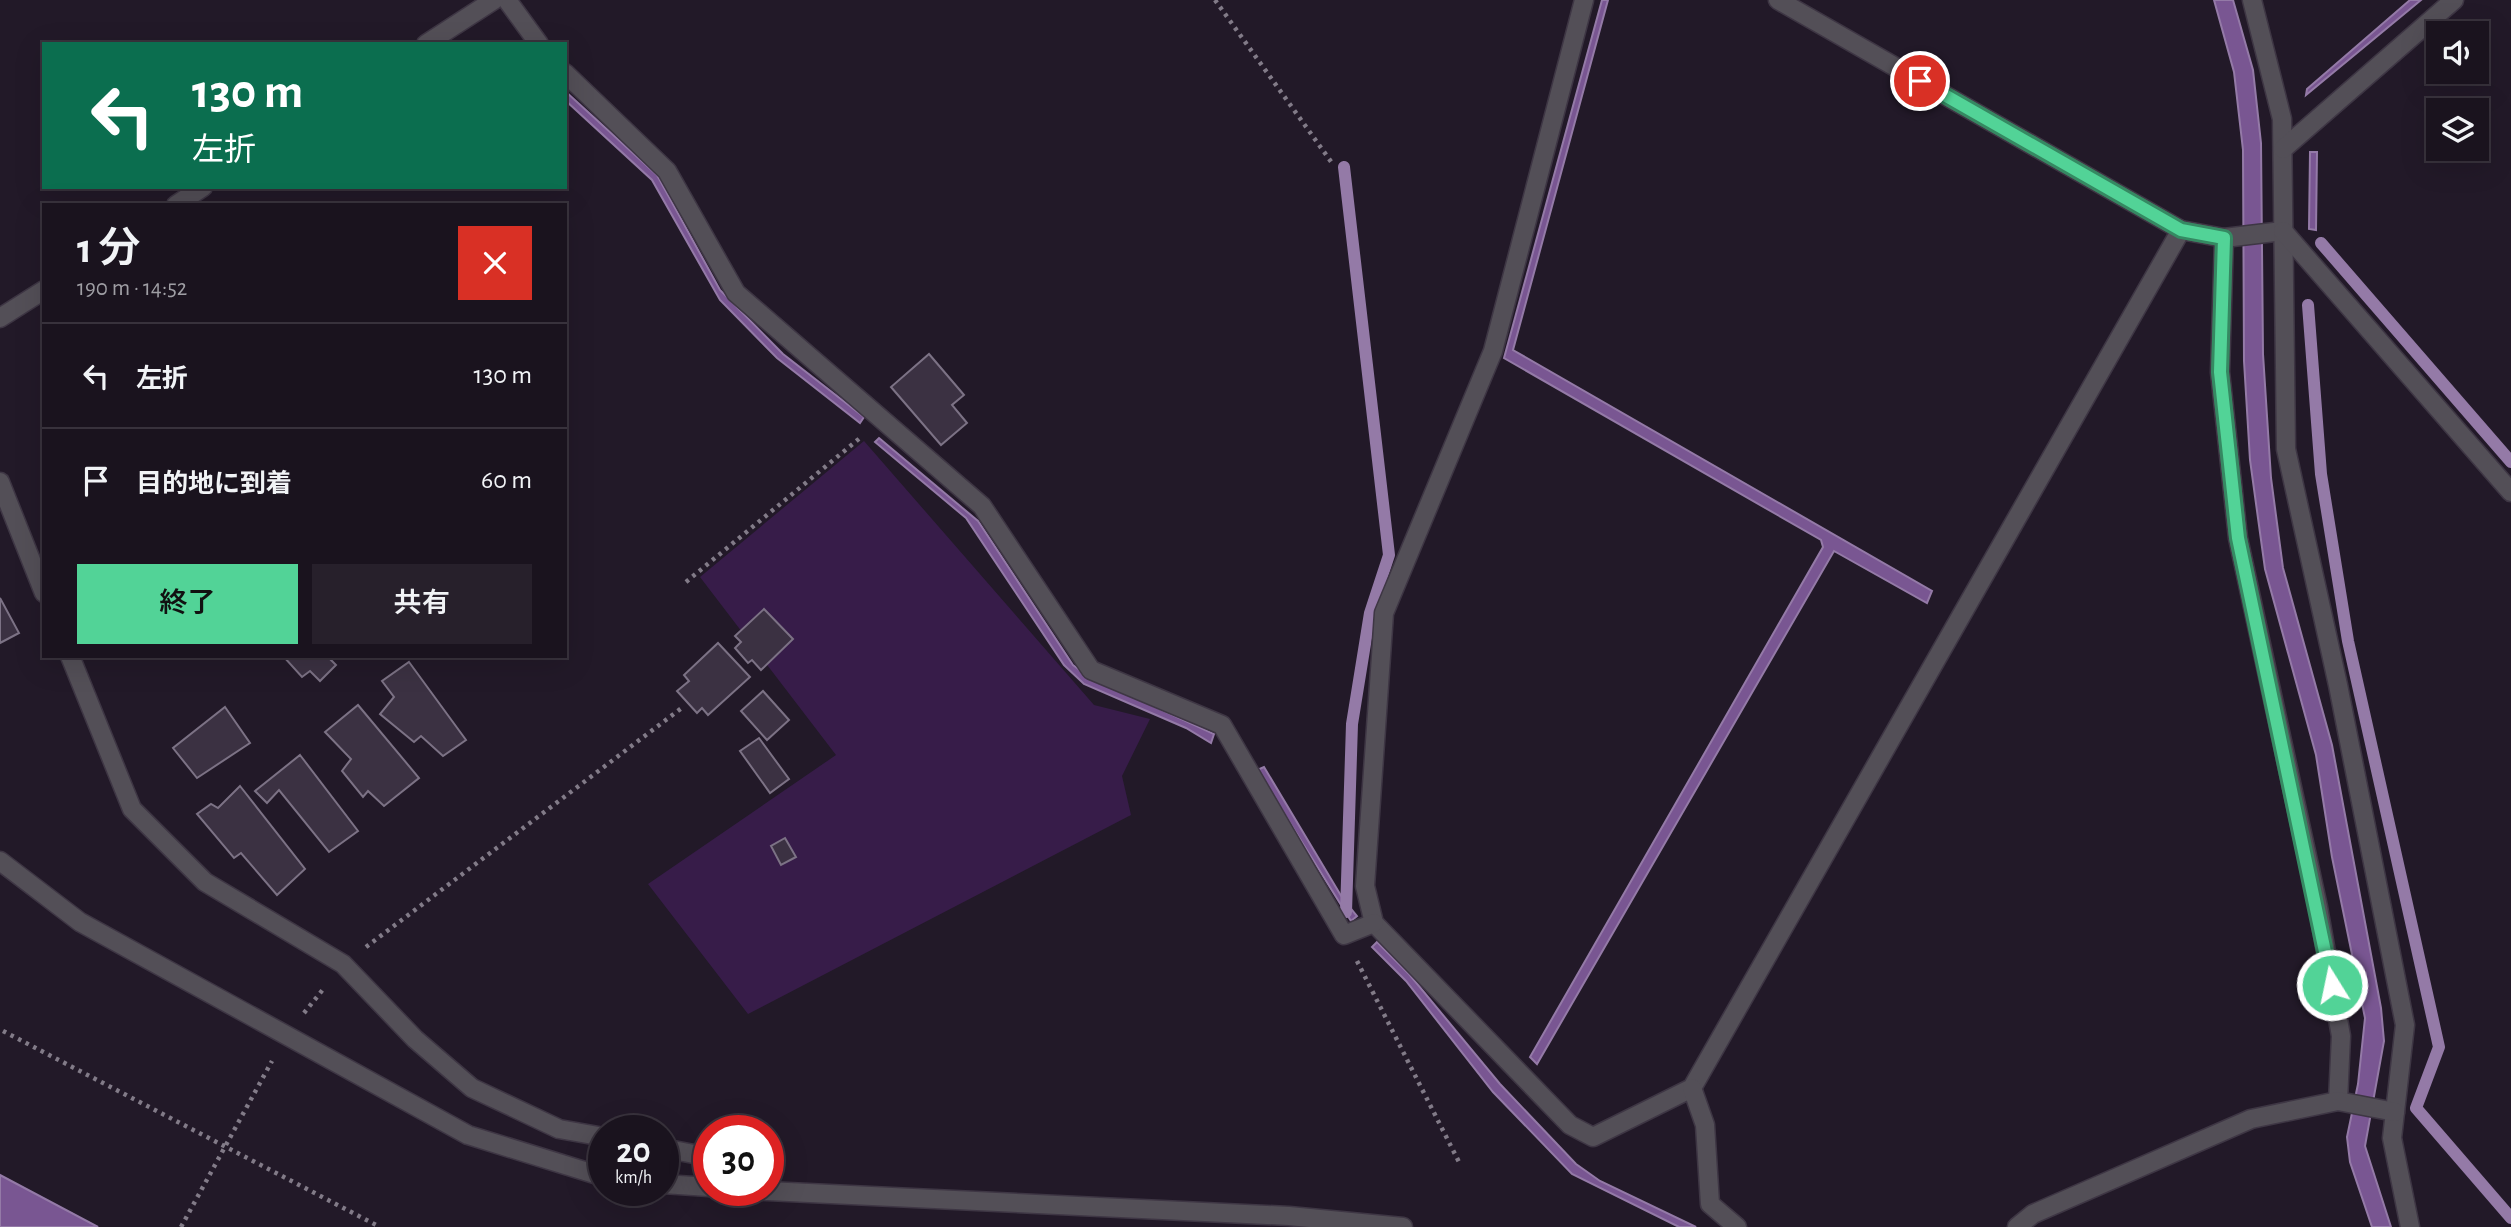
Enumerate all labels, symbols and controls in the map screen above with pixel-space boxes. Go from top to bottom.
map controls [2426,21,2489,161]
button: sound [2426,21,2489,84]
pin [1890,51,1950,111]
icon: arrive [1901,62,1939,100]
text: 130 m [192,68,303,117]
icon: left [77,70,168,161]
button: layers [2426,98,2489,161]
text: 左折 [192,134,256,166]
button: close [458,226,532,300]
text: 1 分 [77,228,140,270]
text: 190 m · 14:52 [77,277,187,300]
icon: left [77,357,115,395]
text: 130 m [474,362,532,388]
text: 左折 [136,366,188,392]
icon: arrive [77,462,115,500]
text: 60 m [481,467,532,493]
text: 目的地に到着 [136,471,292,497]
button: 終了 [77,564,298,644]
button: 共有 [312,564,532,644]
position arrow [2295,948,2369,1022]
speed limit sign: 30 [693,1115,784,1206]
text: 20 [616,1134,651,1169]
text: km/h [615,1169,652,1187]

